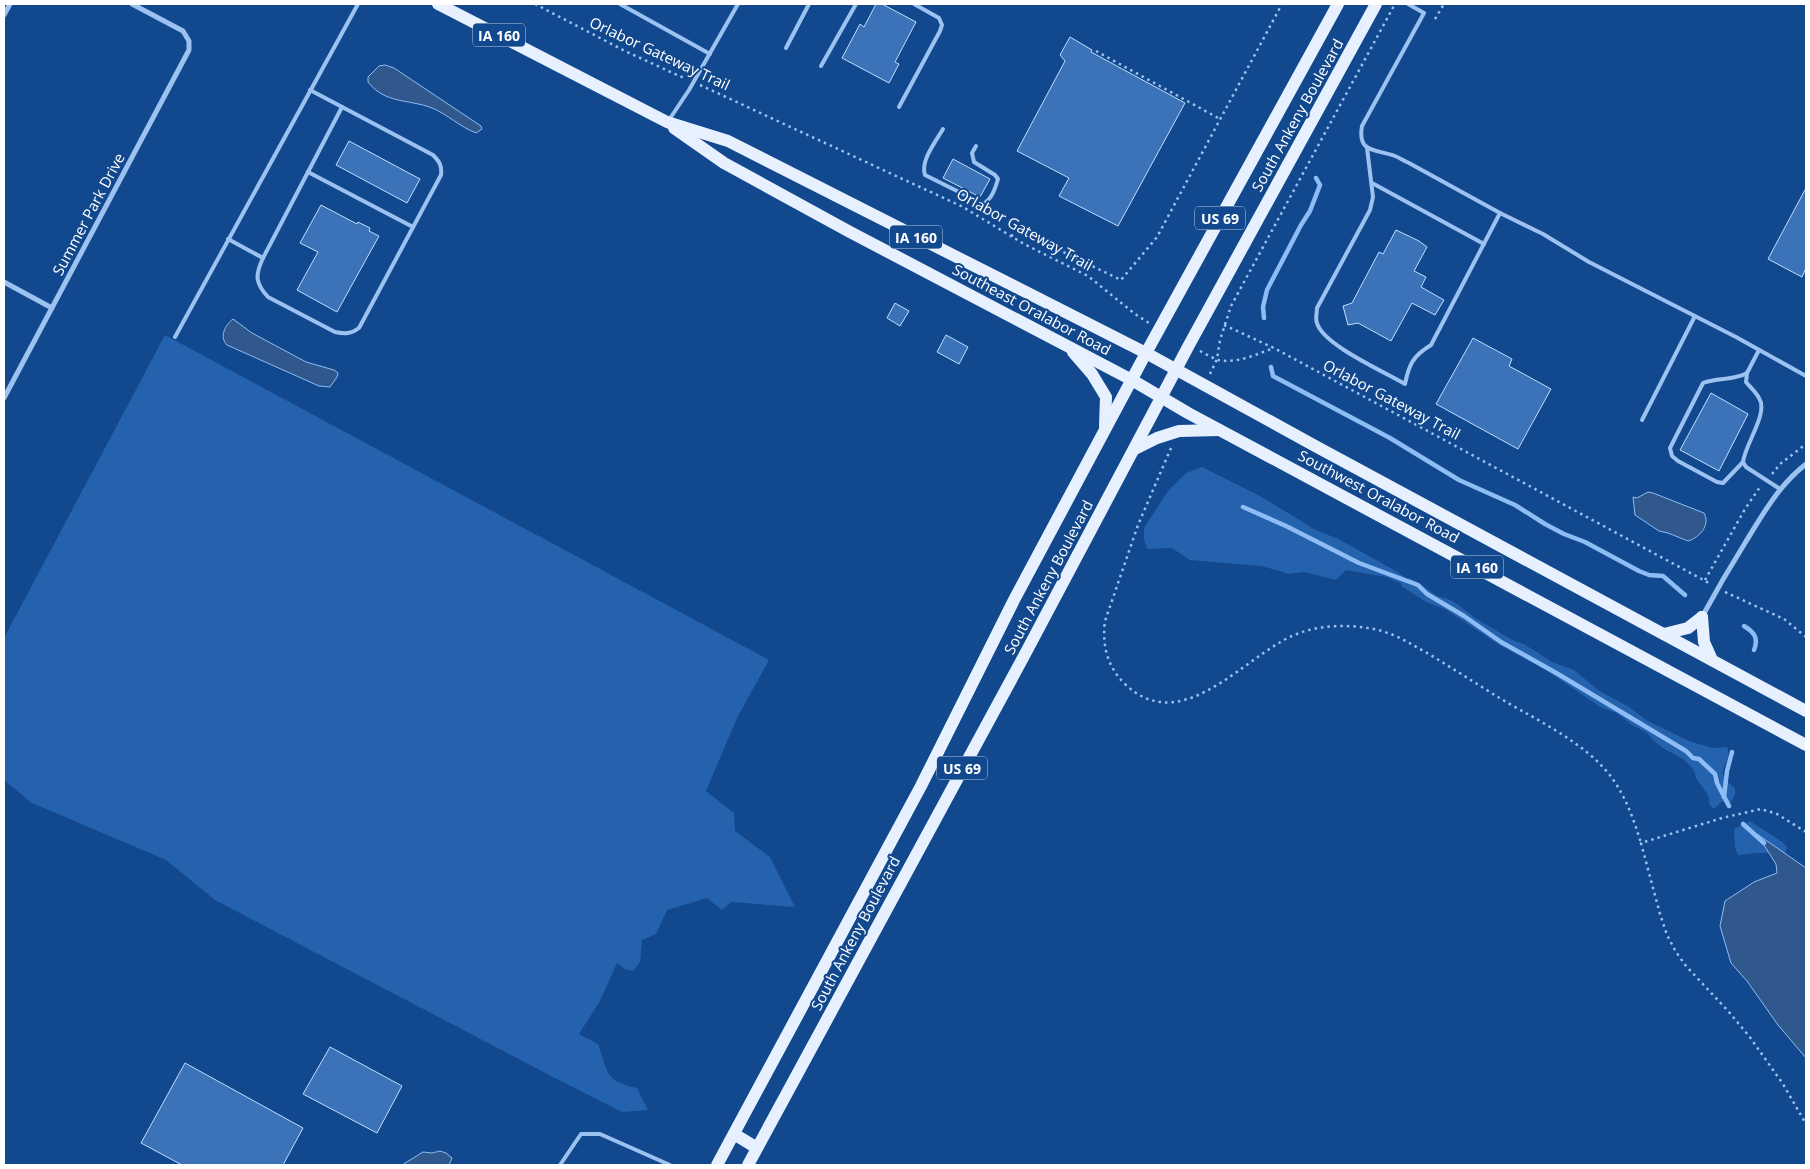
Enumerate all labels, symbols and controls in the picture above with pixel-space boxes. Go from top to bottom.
street label: Orlabor Gateway Trail [587,12,733,94]
road number: IA 160 [473,24,525,46]
street label: South Ankeny Boulevard [1247,35,1347,195]
street label: Summer Park Drive [47,149,129,279]
street label: Orlabor Gateway Trail [953,183,1097,275]
road number: US 69 [1195,207,1245,230]
road number: IA 160 [890,226,942,248]
street label: Southeast Oralabor Road [949,259,1115,359]
street label: Orlabor Gateway Trail [1320,354,1464,444]
street label: Southwest Oralabor Road [1295,445,1463,547]
street label: South Ankeny Boulevard [999,496,1097,658]
road number: IA 160 [1451,556,1503,578]
road number: US 69 [937,756,987,780]
street label: South Ankeny Boulevard [806,852,904,1014]

